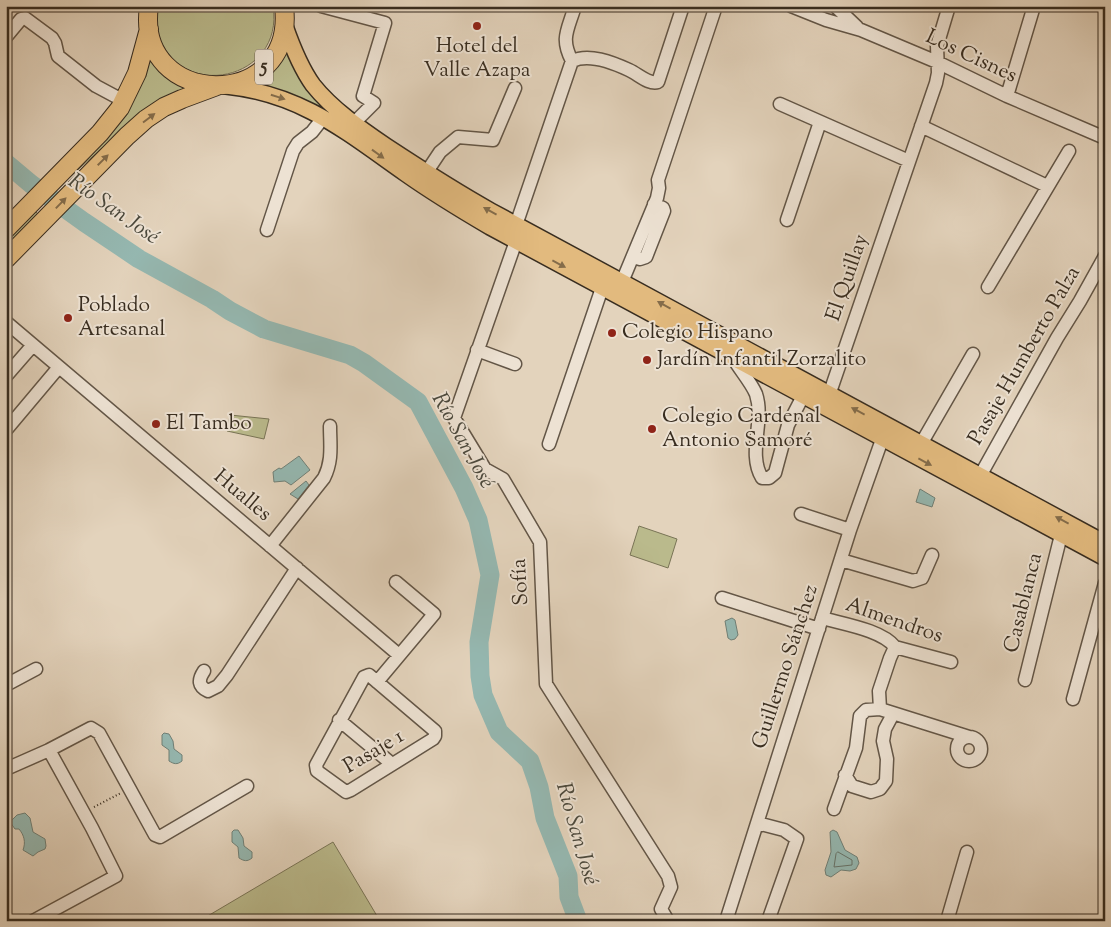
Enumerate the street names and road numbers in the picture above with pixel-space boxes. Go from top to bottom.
street label: Los Cisnes [920,23,1022,91]
road number: 5 [255,50,273,84]
street label: El Quillay [819,230,877,326]
street label: Pasaje Humberto Palza [962,261,1089,451]
street label: Hualles [206,463,278,529]
street label: Casablanca [997,549,1051,656]
street label: Sofía [505,557,537,606]
street label: Guillermo Sánchez [745,581,827,753]
street label: Almendros [841,590,947,652]
street label: Pasaje 1 [338,722,410,782]

